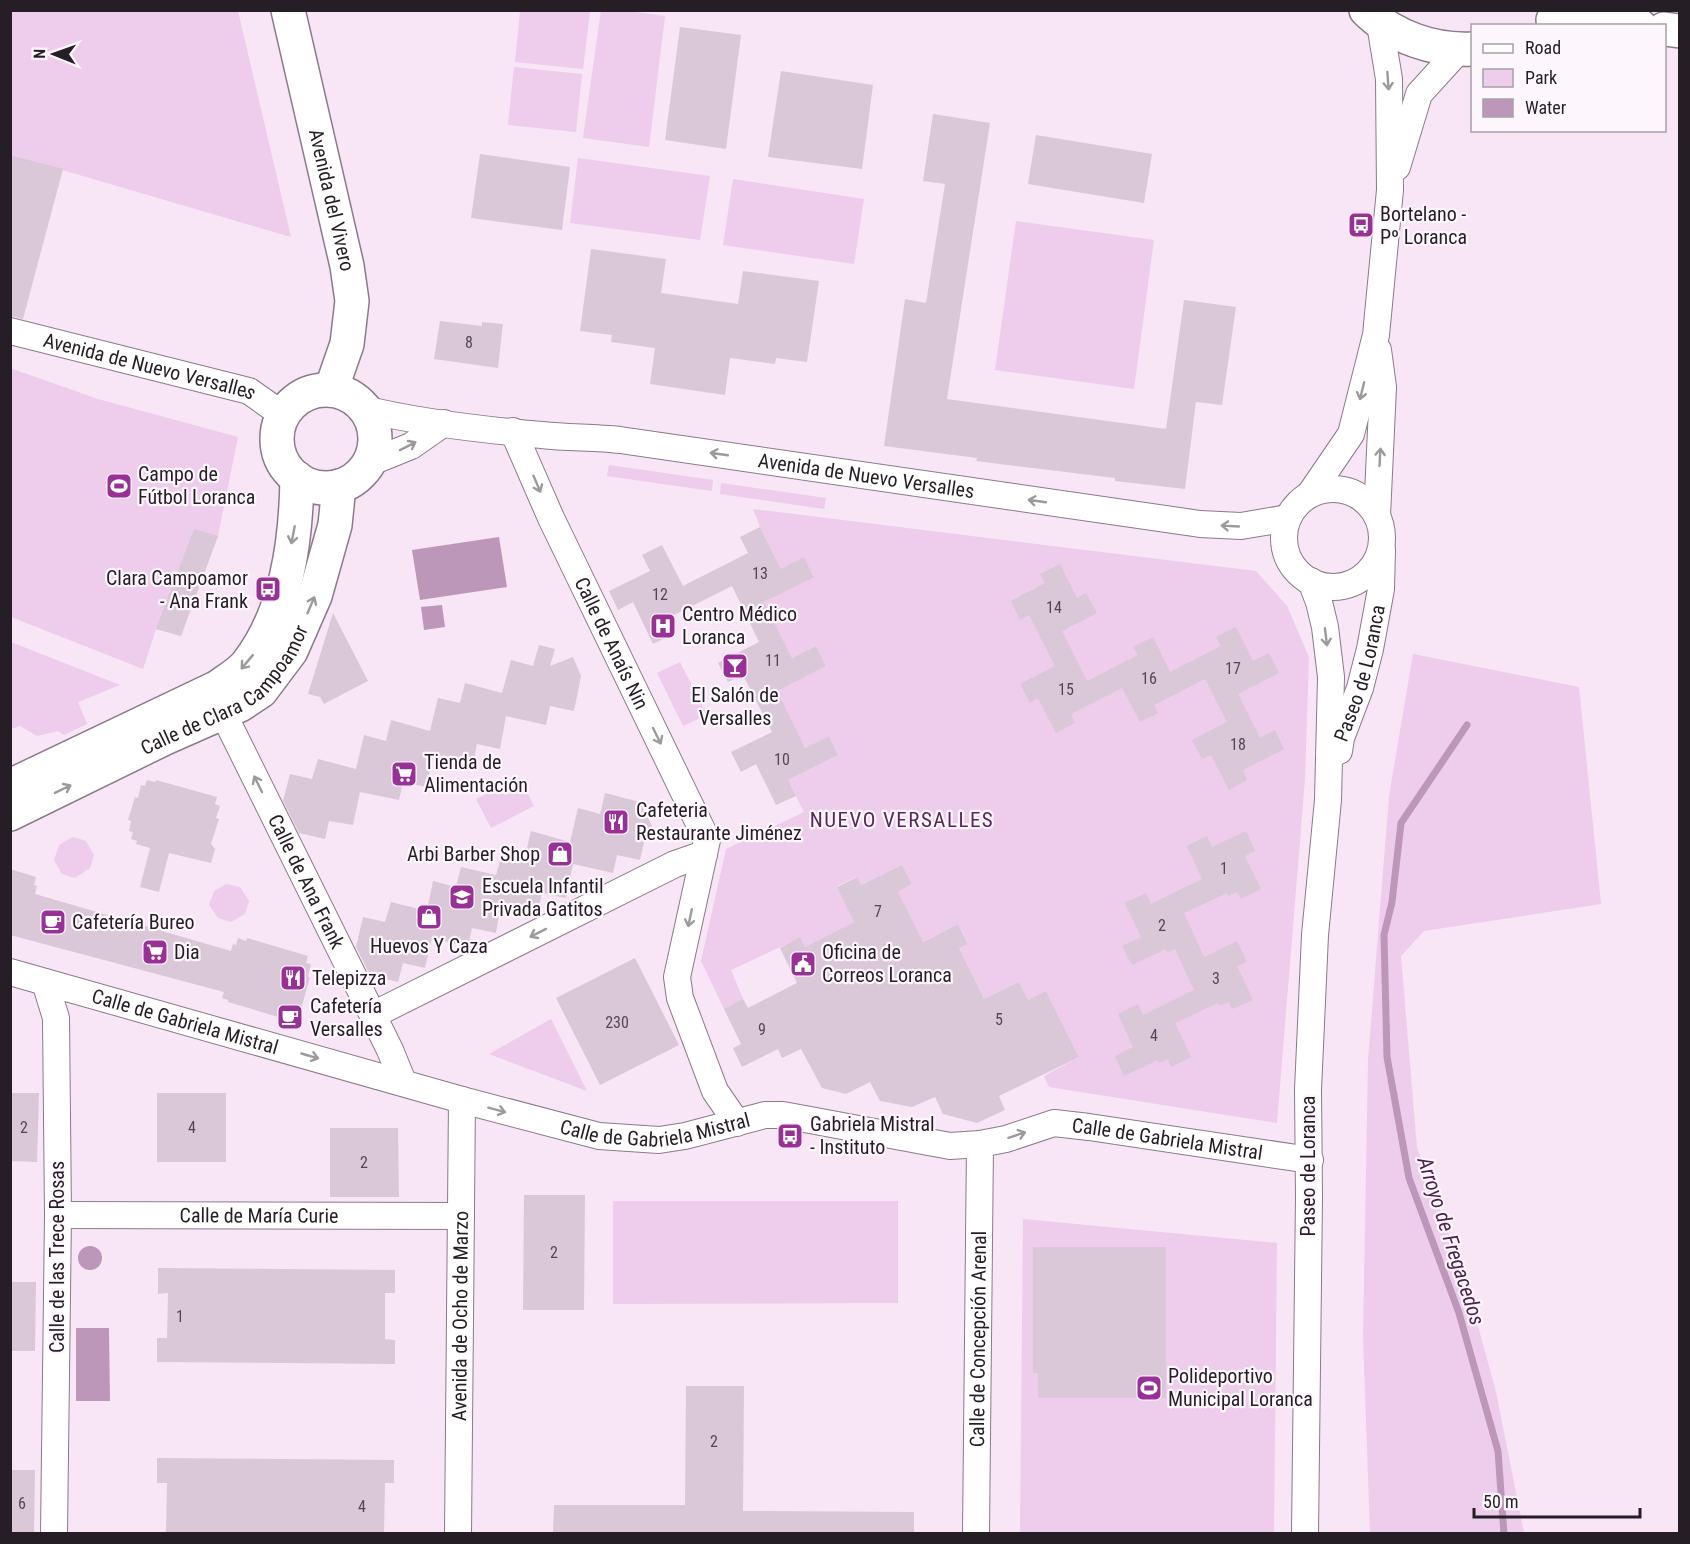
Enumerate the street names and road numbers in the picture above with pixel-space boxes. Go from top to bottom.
street label: Avenida del Vivero [304,127,360,274]
street label: Avenida de Nuevo Versalles [41,328,261,405]
street label: Avenida de Nuevo Versalles [757,448,976,503]
street label: Calle de Anaís Nin [569,573,654,713]
street label: Paseo de Loranca [1329,603,1390,745]
street label: Calle de Clara Campoamor [137,621,313,760]
street label: Calle de Ana Frank [263,810,350,953]
street label: Calle de Gabriela Mistral [89,984,281,1059]
street label: Paseo de Loranca [1296,1096,1320,1236]
street label: Calle de Gabriela Mistral [557,1108,752,1152]
street label: Calle de Gabriela Mistral [1071,1113,1264,1165]
street label: Calle de las Trece Rosas [45,1161,69,1353]
street label: Calle de María Curie [180,1203,338,1228]
street label: Avenida de Ocho de Marzo [447,1211,473,1421]
street label: Calle de Concepción Arenal [965,1231,991,1447]

